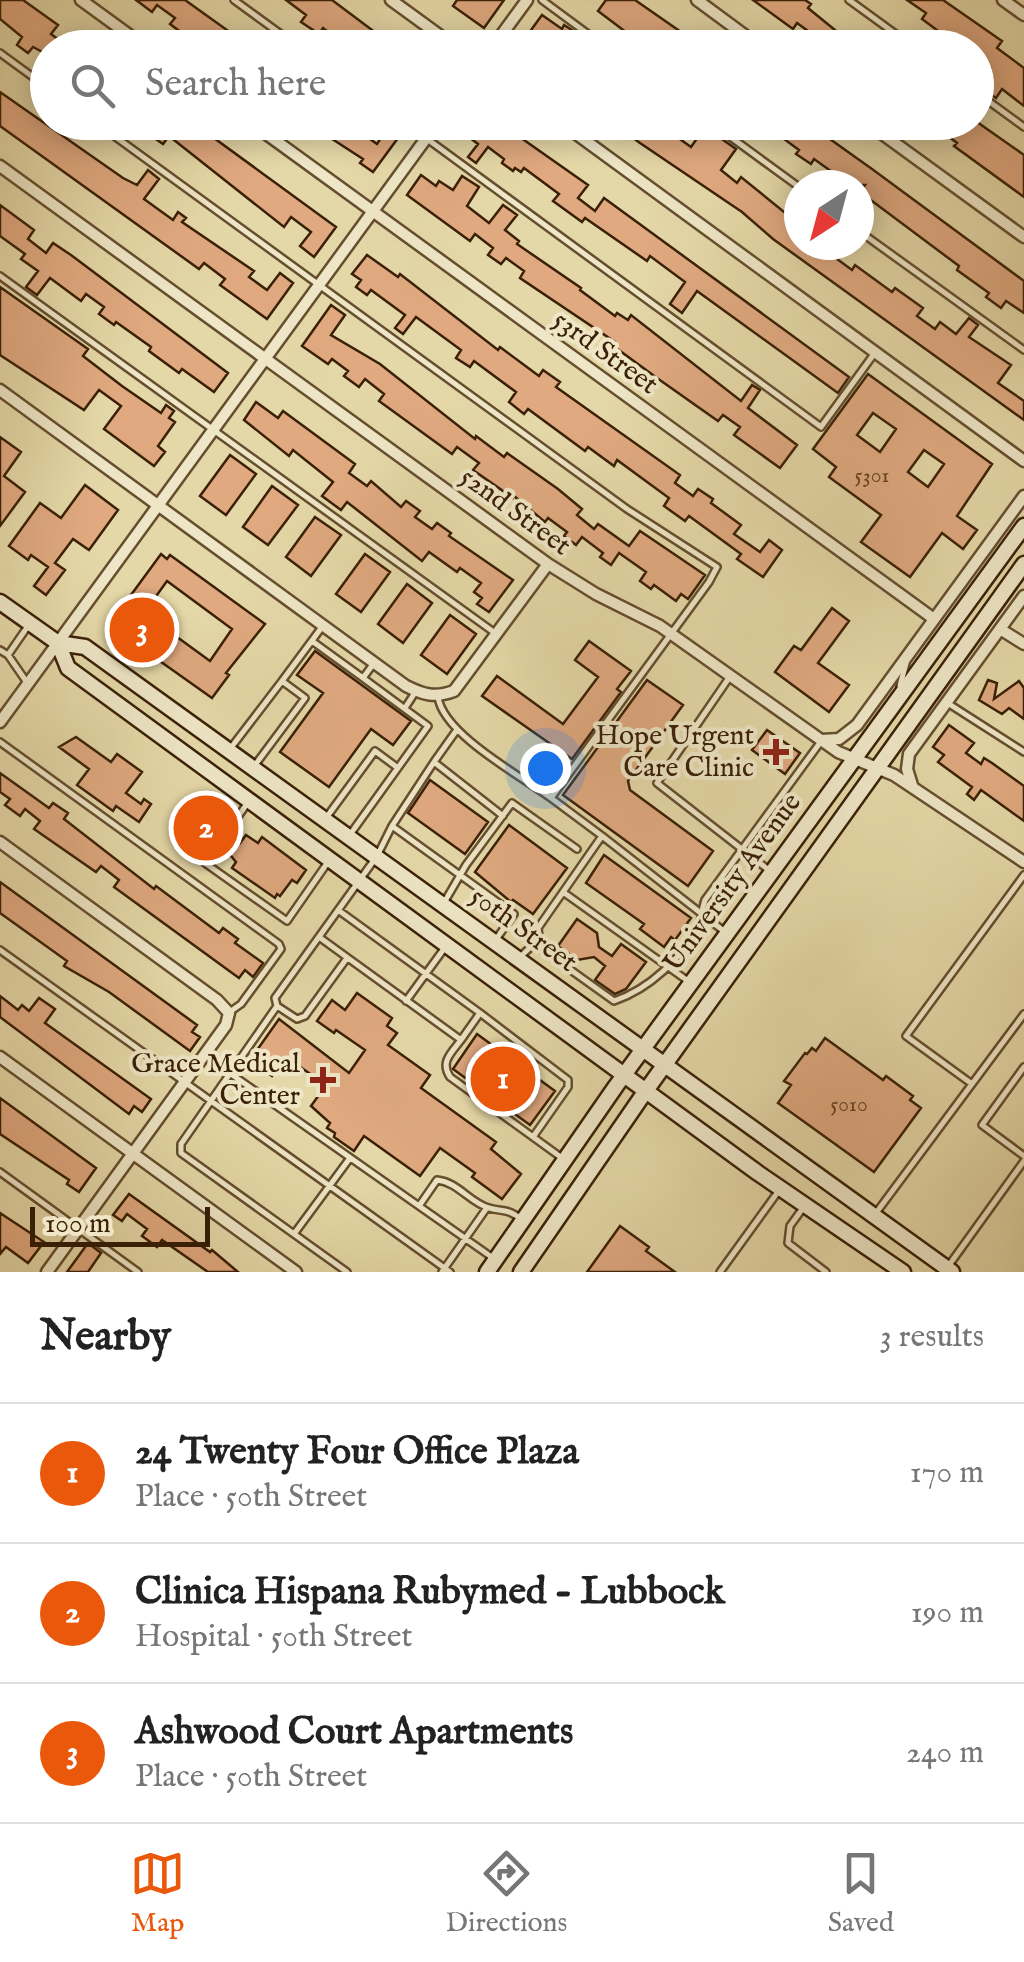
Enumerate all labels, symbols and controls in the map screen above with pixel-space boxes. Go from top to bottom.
search box [30,30,994,140]
icon: search [65,58,120,113]
text: Search here [145,61,326,109]
north arrow [784,170,874,260]
street label: 53rd Street [546,303,665,403]
street label: 52nd Street [453,460,578,564]
house number: 5301 [854,462,890,490]
pin: 3 [110,592,174,668]
place label: Hope Urgent Care Clinic [595,719,754,786]
marker: Hope Urgent Care Clinic [763,739,789,765]
your location [520,743,571,794]
street label: University Avenue [656,786,810,979]
pin: 2 [174,790,238,866]
street label: 50th Street [463,879,584,981]
pin: 1 [470,1042,536,1116]
place label: Grace Medical Center [131,1047,300,1114]
marker: Grace Medical Center [310,1067,336,1093]
house number: 5010 [830,1091,868,1119]
scale bar [30,1202,210,1246]
text: 100 m [45,1207,111,1242]
text: Nearby [40,1311,171,1364]
text: 3 results [880,1317,984,1358]
text: 24 Twenty Four Office Plaza [135,1429,579,1477]
text: 1 [67,1453,78,1494]
text: 170 m [910,1453,984,1494]
text: Place · 50th Street [135,1477,367,1518]
text: Clinica Hispana Rubymed - Lubbock [135,1569,725,1617]
text: 2 [65,1593,80,1634]
text: 190 m [911,1593,984,1634]
text: Hospital · 50th Street [135,1617,412,1658]
text: Ashwood Court Apartments [135,1709,573,1757]
text: 3 [67,1733,78,1774]
text: 240 m [906,1733,984,1774]
text: Place · 50th Street [135,1757,367,1798]
tab: Map [130,1846,185,1941]
tab: Directions [445,1846,567,1941]
tab: Saved [828,1846,894,1941]

